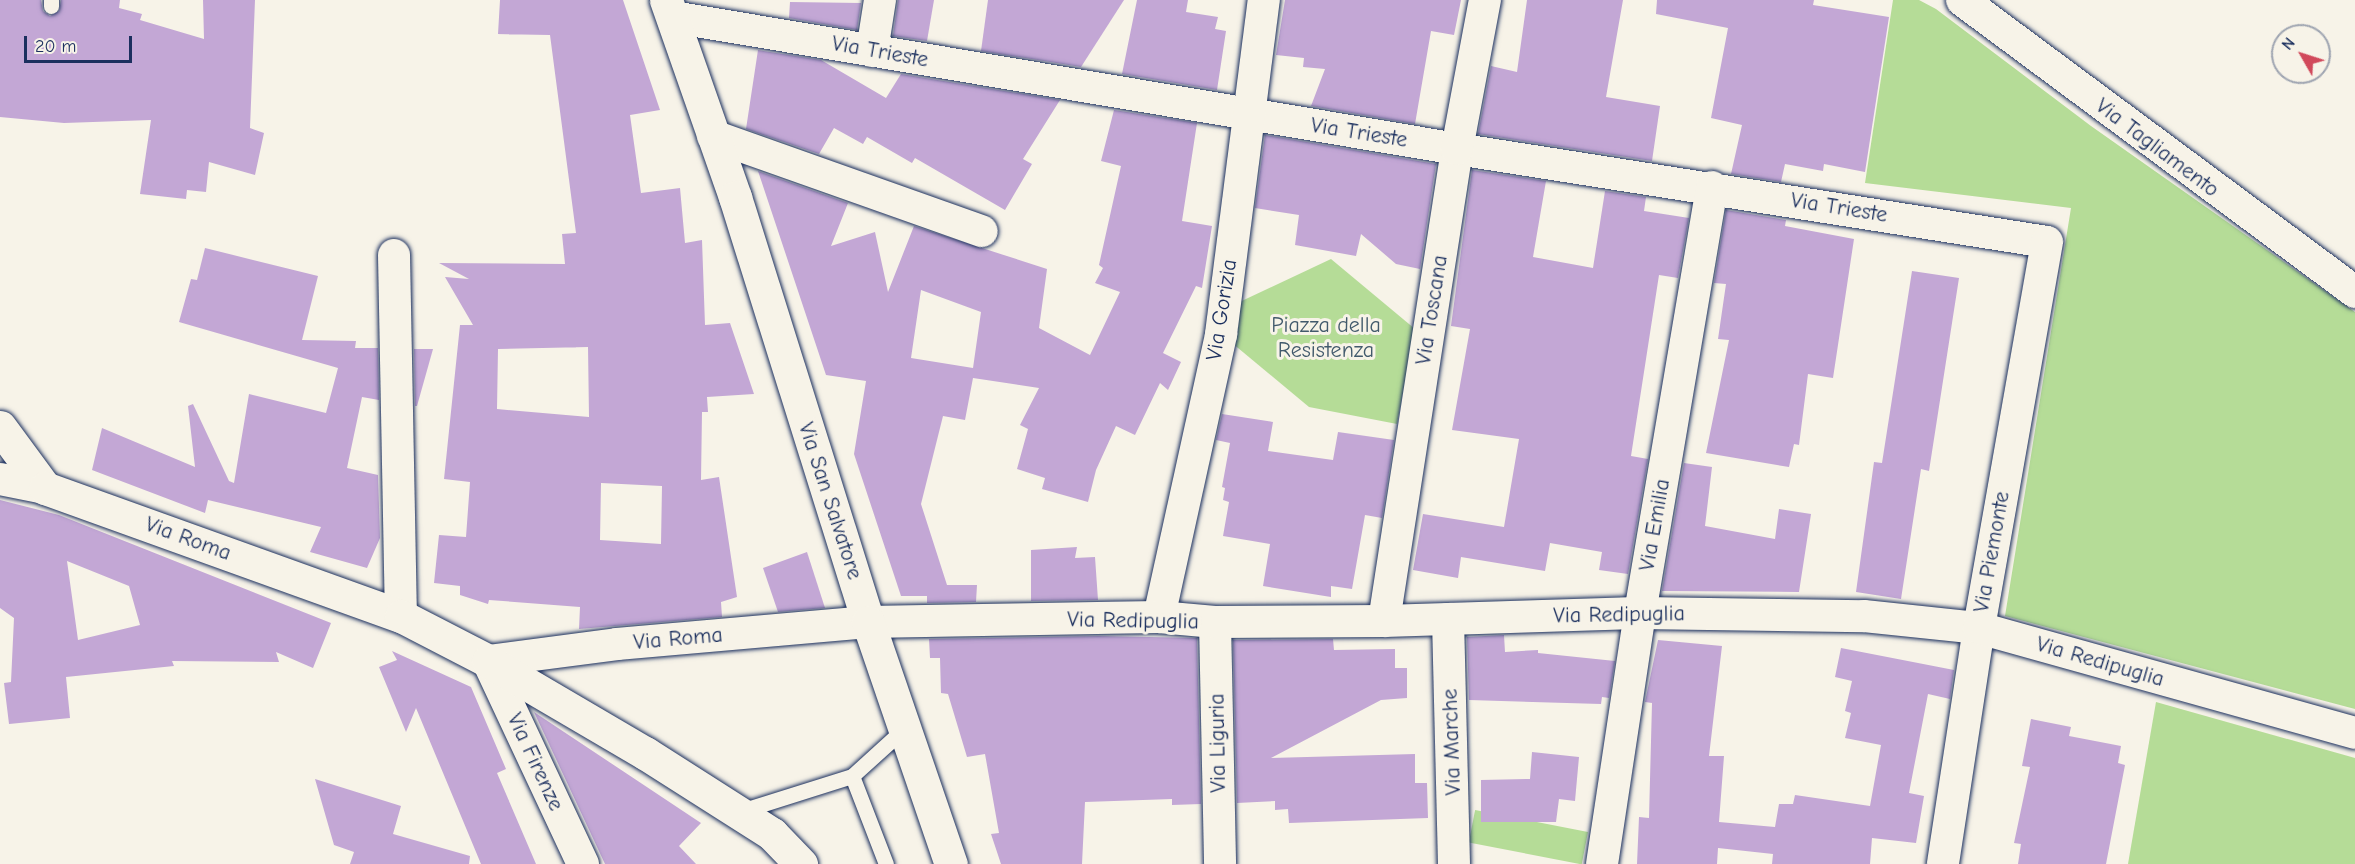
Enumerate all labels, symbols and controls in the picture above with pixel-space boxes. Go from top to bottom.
scale bar [27,24,135,62]
north arrow [2271,24,2331,84]
street label: Via Trieste [830,31,930,73]
text: N [2278,34,2299,54]
text: 20 m [35,36,76,57]
street label: Via Tagliamento [2090,93,2224,203]
street label: Via Trieste [1309,112,1409,154]
street label: Via Trieste [1789,187,1889,229]
street label: Via Toscana [1410,253,1454,367]
street label: Via Gorizia [1201,257,1243,363]
park label: Piazza della Resistenza [1271,312,1381,364]
street label: Via San Salvatore [792,419,868,583]
street label: Via Emilia [1634,477,1676,573]
street label: Via Piemonte [1968,489,2016,615]
street label: Via Roma [141,511,235,567]
street label: Via Redipuglia [1553,601,1685,629]
street label: Via Redipuglia [1067,607,1199,635]
street label: Via Roma [632,622,724,656]
street label: Via Redipuglia [2033,631,2167,693]
street label: Via Marche [1437,688,1467,796]
street label: Via Liguria [1204,693,1232,793]
street label: Via Firenze [501,709,569,815]

